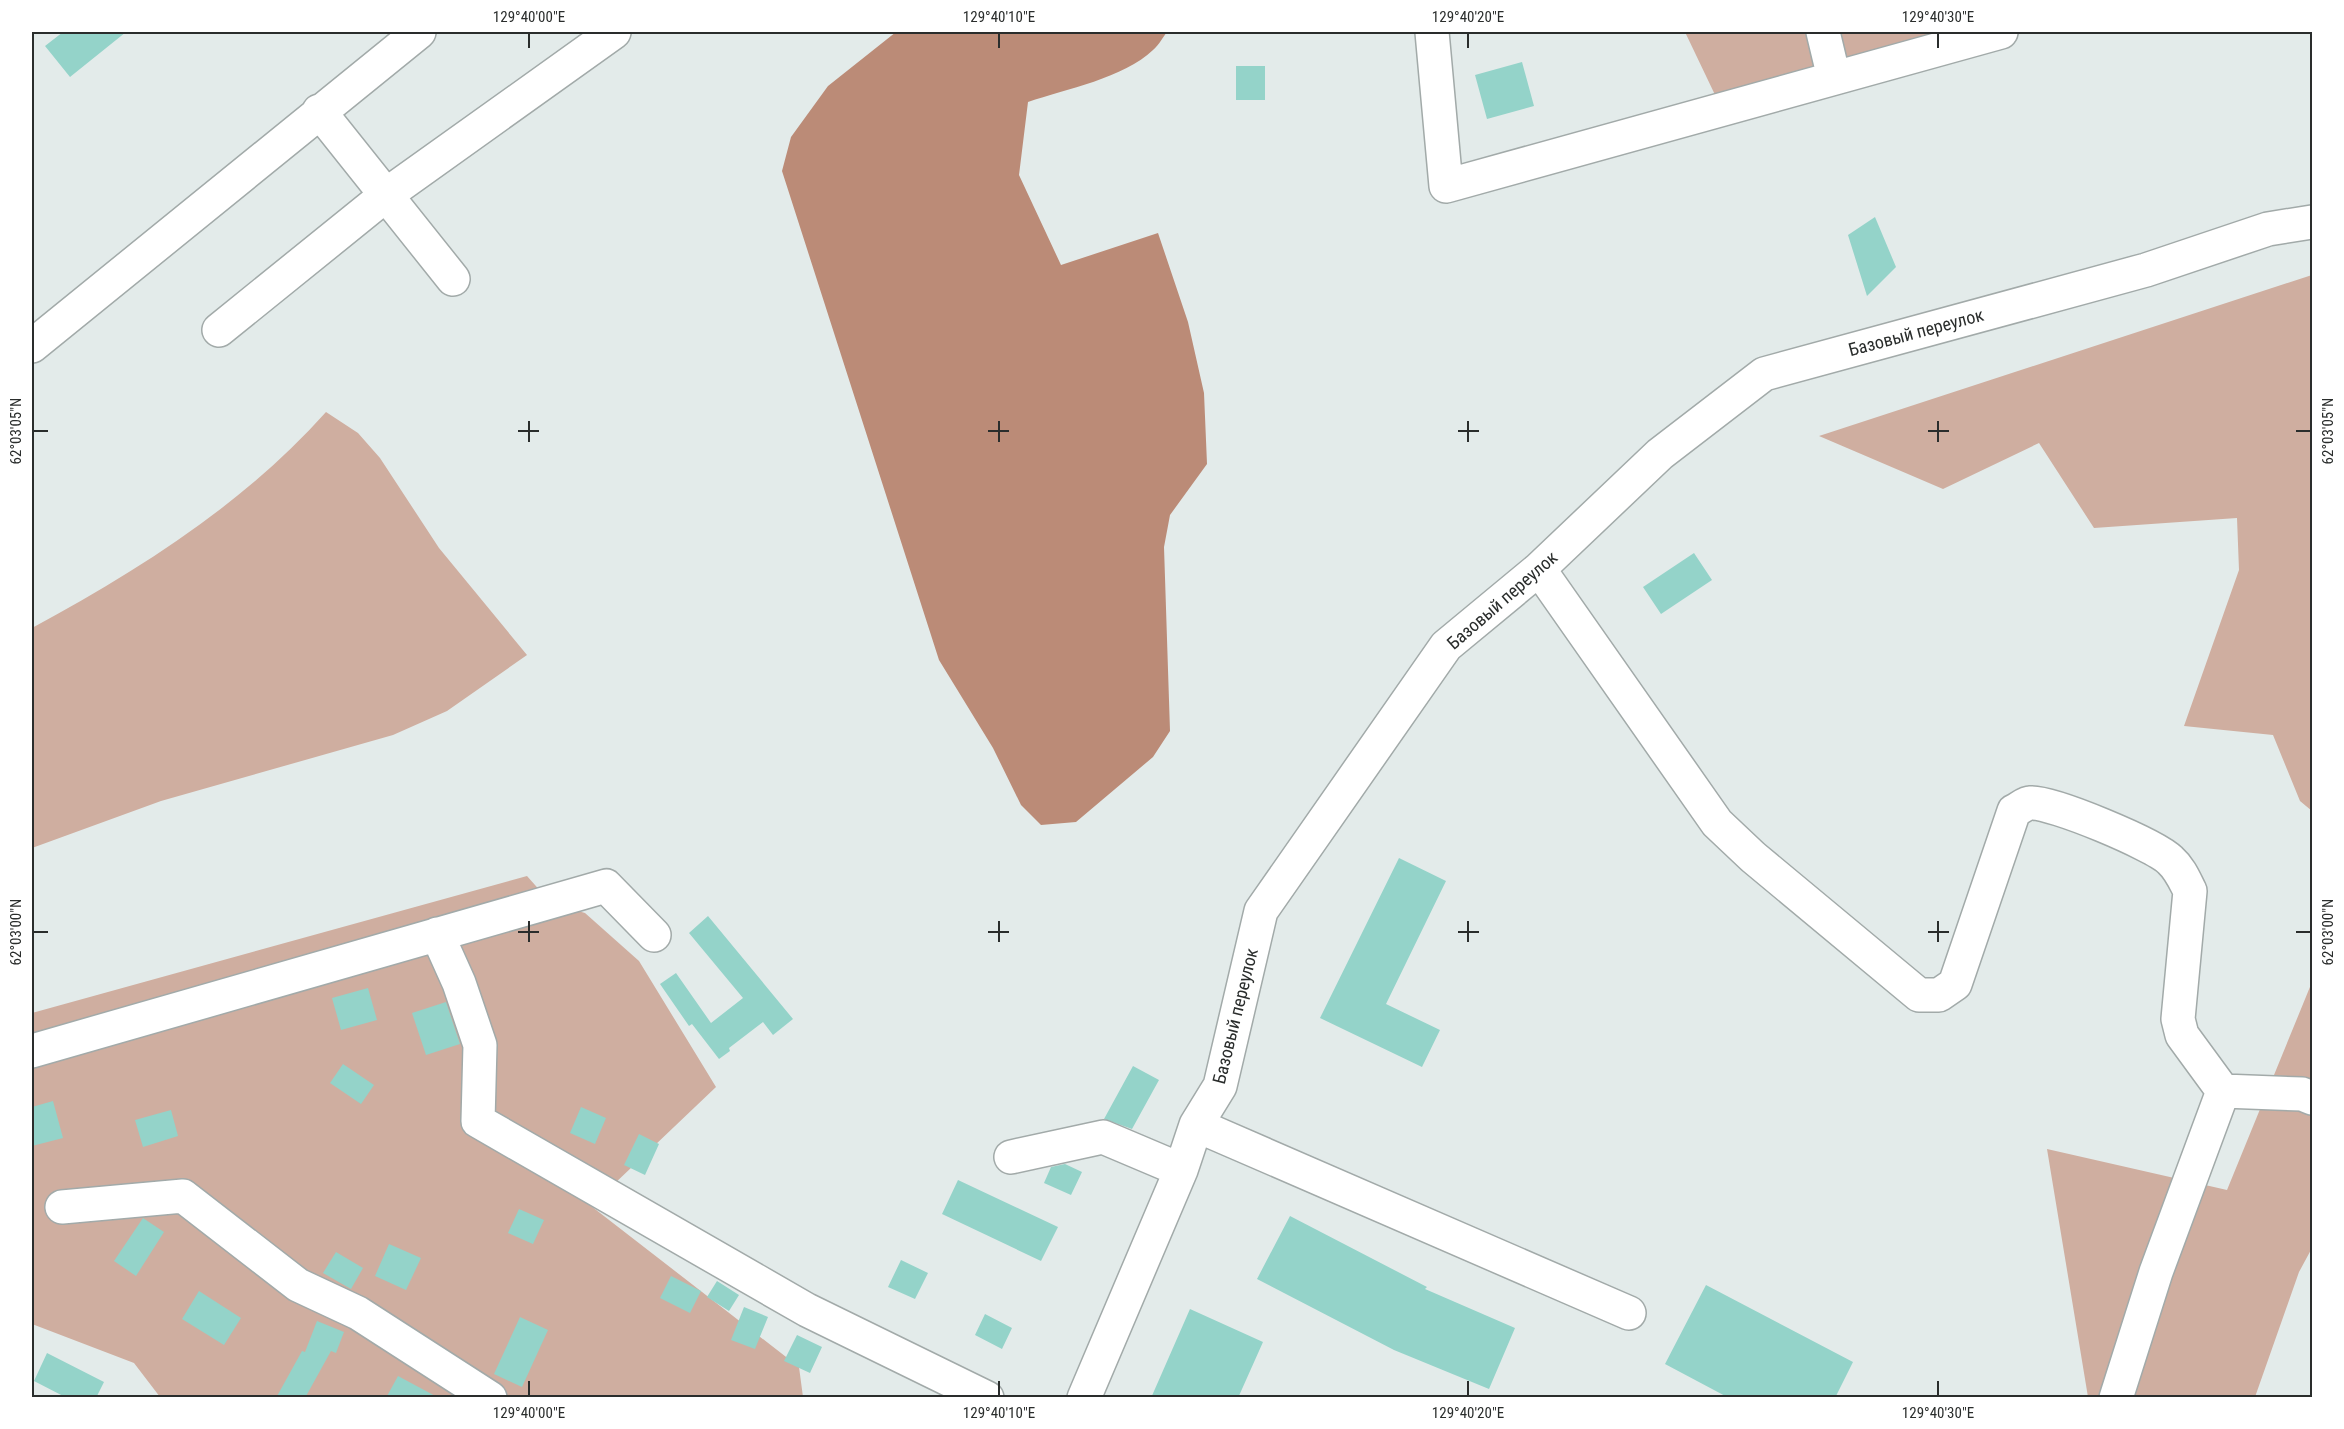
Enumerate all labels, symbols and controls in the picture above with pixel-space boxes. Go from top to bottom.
text: 129°40'00"E [493,8,565,26]
text: 129°40'10"E [963,8,1035,26]
text: 129°40'20"E [1432,8,1504,26]
text: 129°40'30"E [1902,8,1974,26]
street label: Базовый переулок [1846,304,1986,360]
text: 62°03'05"N [7,398,25,464]
text: 62°03'05"N [2319,398,2337,464]
street label: Базовый переулок [1443,546,1562,654]
text: 62°03'00"N [7,899,25,965]
text: 62°03'00"N [2319,899,2337,965]
street label: Базовый переулок [1208,946,1262,1086]
text: 129°40'00"E [493,1404,565,1422]
text: 129°40'10"E [963,1404,1035,1422]
text: 129°40'20"E [1432,1404,1504,1422]
text: 129°40'30"E [1902,1404,1974,1422]

